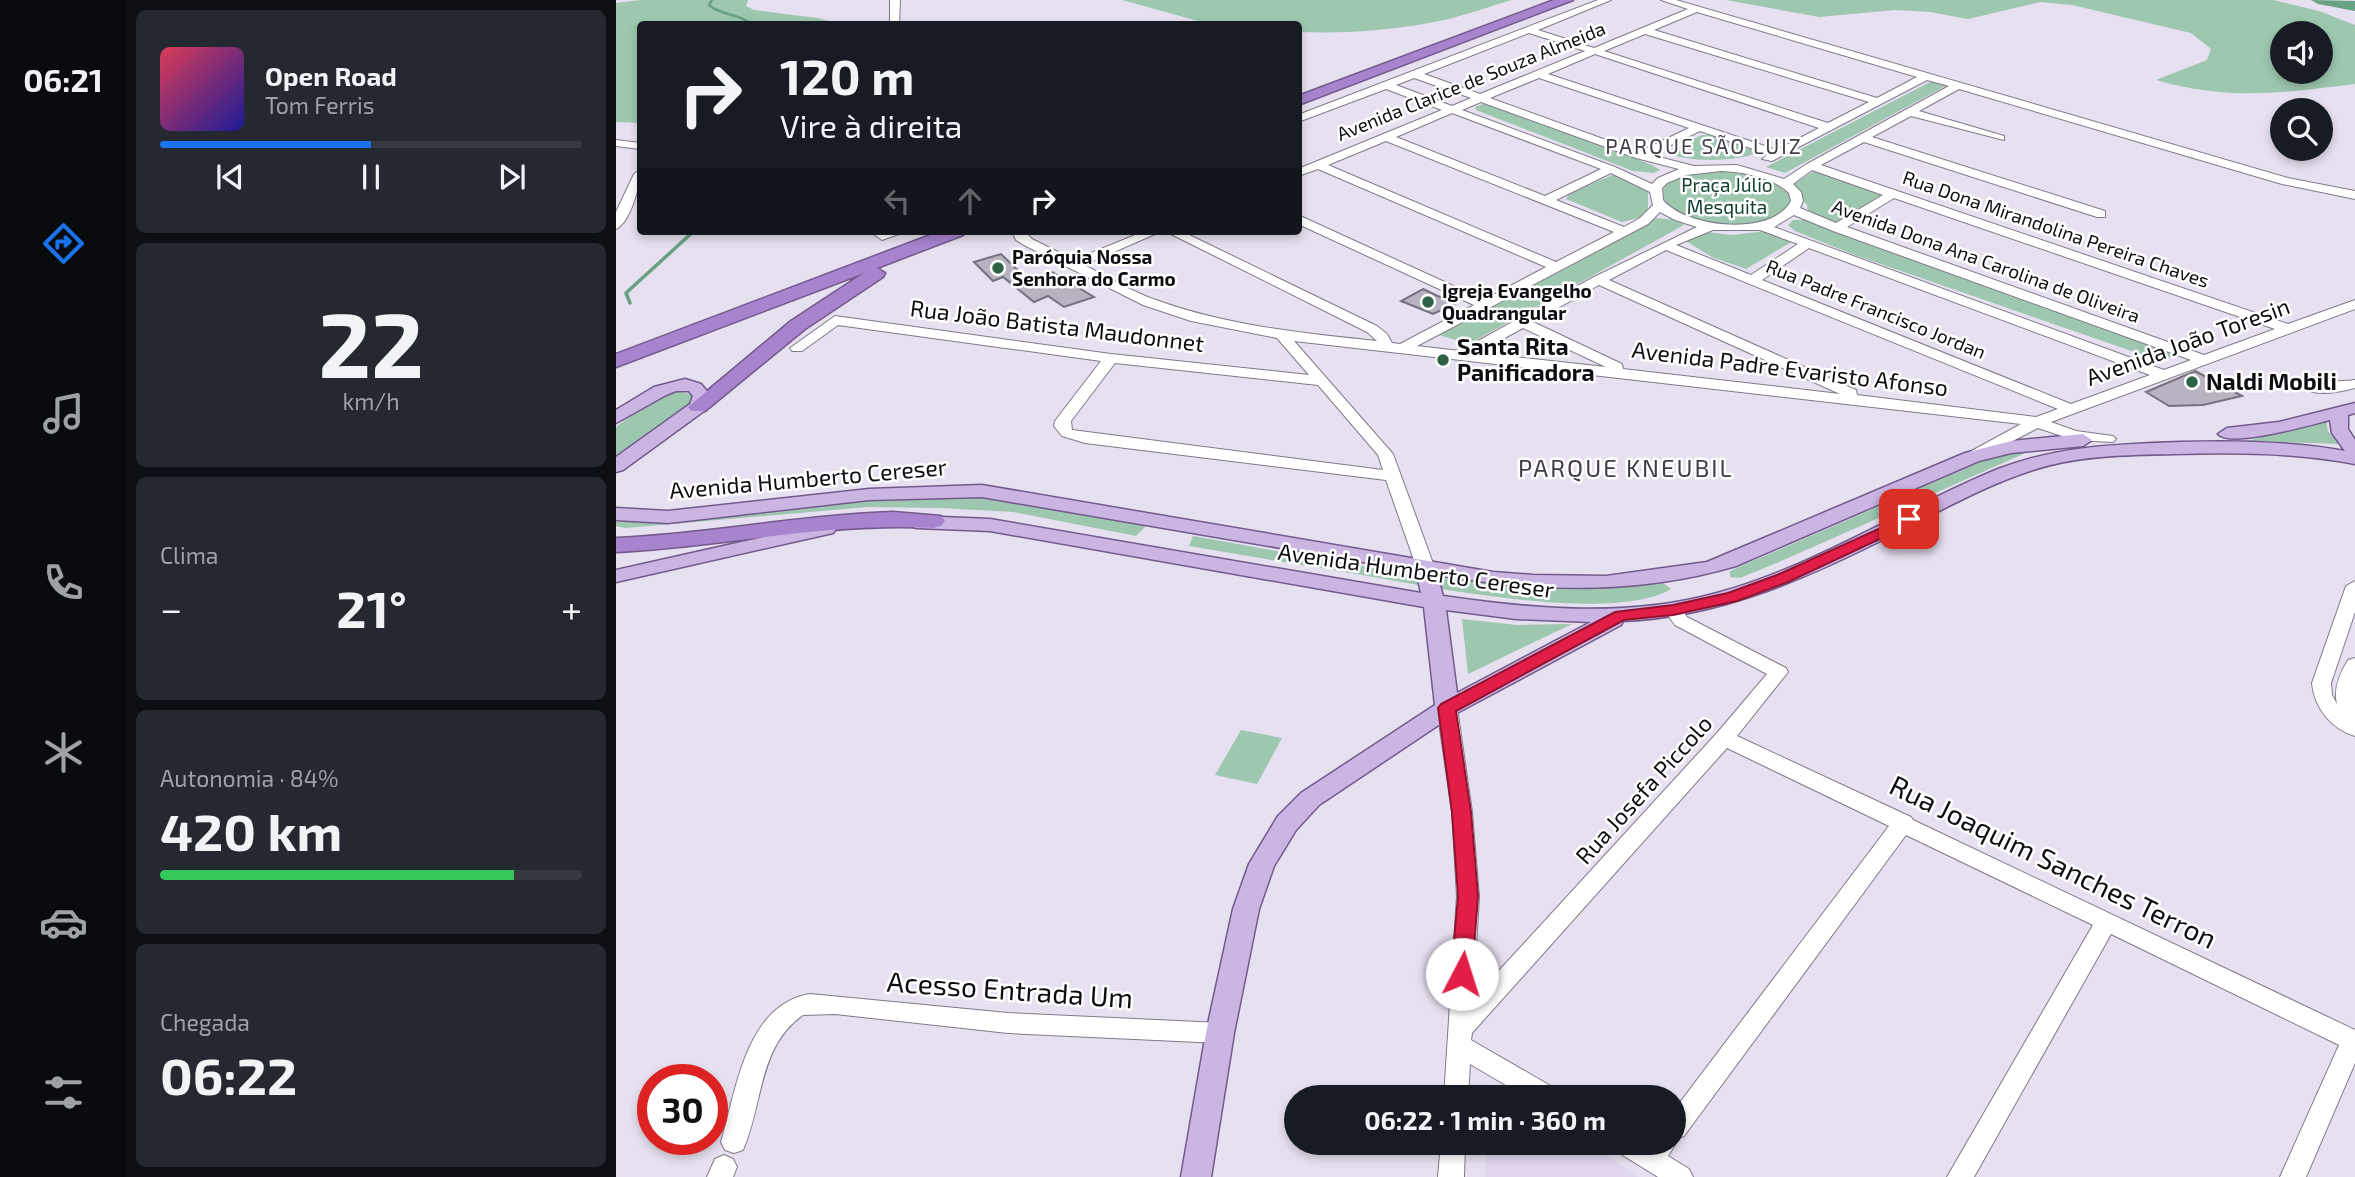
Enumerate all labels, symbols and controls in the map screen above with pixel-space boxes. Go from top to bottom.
street label: Avenida Clarice de Souza Almeida [1333,16,1608,145]
map controls [2270,21,2333,161]
button: sound [2270,21,2333,84]
text: 120 m [780,46,914,105]
icon: right [665,49,756,140]
text: 06:21 [23,60,103,98]
text: Open Road [265,60,397,91]
text: Tom Ferris [265,91,374,119]
button: search [2270,98,2333,161]
text: Vire à direita [780,106,962,144]
district label: PARQUE SÃO LUIZ [1605,133,1803,159]
icon: previous [211,158,249,196]
icon: pause [352,158,390,196]
icon: next [493,158,531,196]
street label: Rua Dona Mirandolina Pereira Chaves [1900,165,2212,292]
park label: Praça Júlio Mesquita [1681,173,1773,218]
icon: left [878,182,916,220]
icon: ahead [951,182,989,220]
icon: right [1024,182,1062,220]
street label: Avenida Dona Ana Carolina de Oliveira [1829,194,2143,327]
icon: directions [39,219,88,268]
place label: Paróquia Nossa Senhora do Carmo [1012,245,1176,290]
street label: Rua Padre Francisco Jordan [1763,254,1989,363]
marker: Paróquia Nossa Senhora do Carmo [990,260,1006,276]
place label: Igreja Evangelho Quadrangular [1442,279,1592,325]
text: 22 [318,287,424,396]
street label: Avenida João Toresin [2082,291,2293,391]
street label: Rua João Batista Maudonnet [909,293,1206,357]
marker: Igreja Evangelho Quadrangular [1420,294,1436,310]
place label: Santa Rita Panificadora [1457,332,1595,386]
street label: Avenida Padre Evaristo Afonso [1630,335,1950,401]
marker: Santa Rita Panificadora [1435,352,1451,368]
place label: Naldi Mobili [2206,367,2337,395]
marker: Naldi Mobili [2184,374,2200,390]
text: km/h [342,387,400,415]
icon: music [39,389,88,438]
street label: Avenida Humberto Cereser [668,452,948,504]
district label: PARQUE KNEUBIL [1518,453,1734,482]
pin [1879,489,1939,549]
icon: arrive [1890,500,1928,538]
street label: Avenida Humberto Cereser [1276,537,1556,603]
text: Clima [160,541,218,569]
icon: phone [39,558,88,607]
text: 21° [336,576,407,638]
text: − [160,585,182,631]
text: + [561,585,582,631]
street label: Rua Josefa Piccolo [1569,709,1717,869]
icon: climate [39,728,88,777]
text: Autonomia · 84% [160,764,339,792]
street label: Rua Joaquim Sanches Terron [1884,767,2222,955]
text: 420 km [160,799,342,861]
icon: car [39,898,88,947]
position arrow [1425,937,1499,1011]
street label: Acesso Entrada Um [886,963,1134,1015]
text: Chegada [160,1008,250,1036]
text: 06:22 [160,1043,297,1105]
speed limit sign: 30 [637,1064,728,1155]
icon: filters [39,1068,88,1117]
text: 06:22 · 1 min · 360 m [1364,1104,1606,1135]

